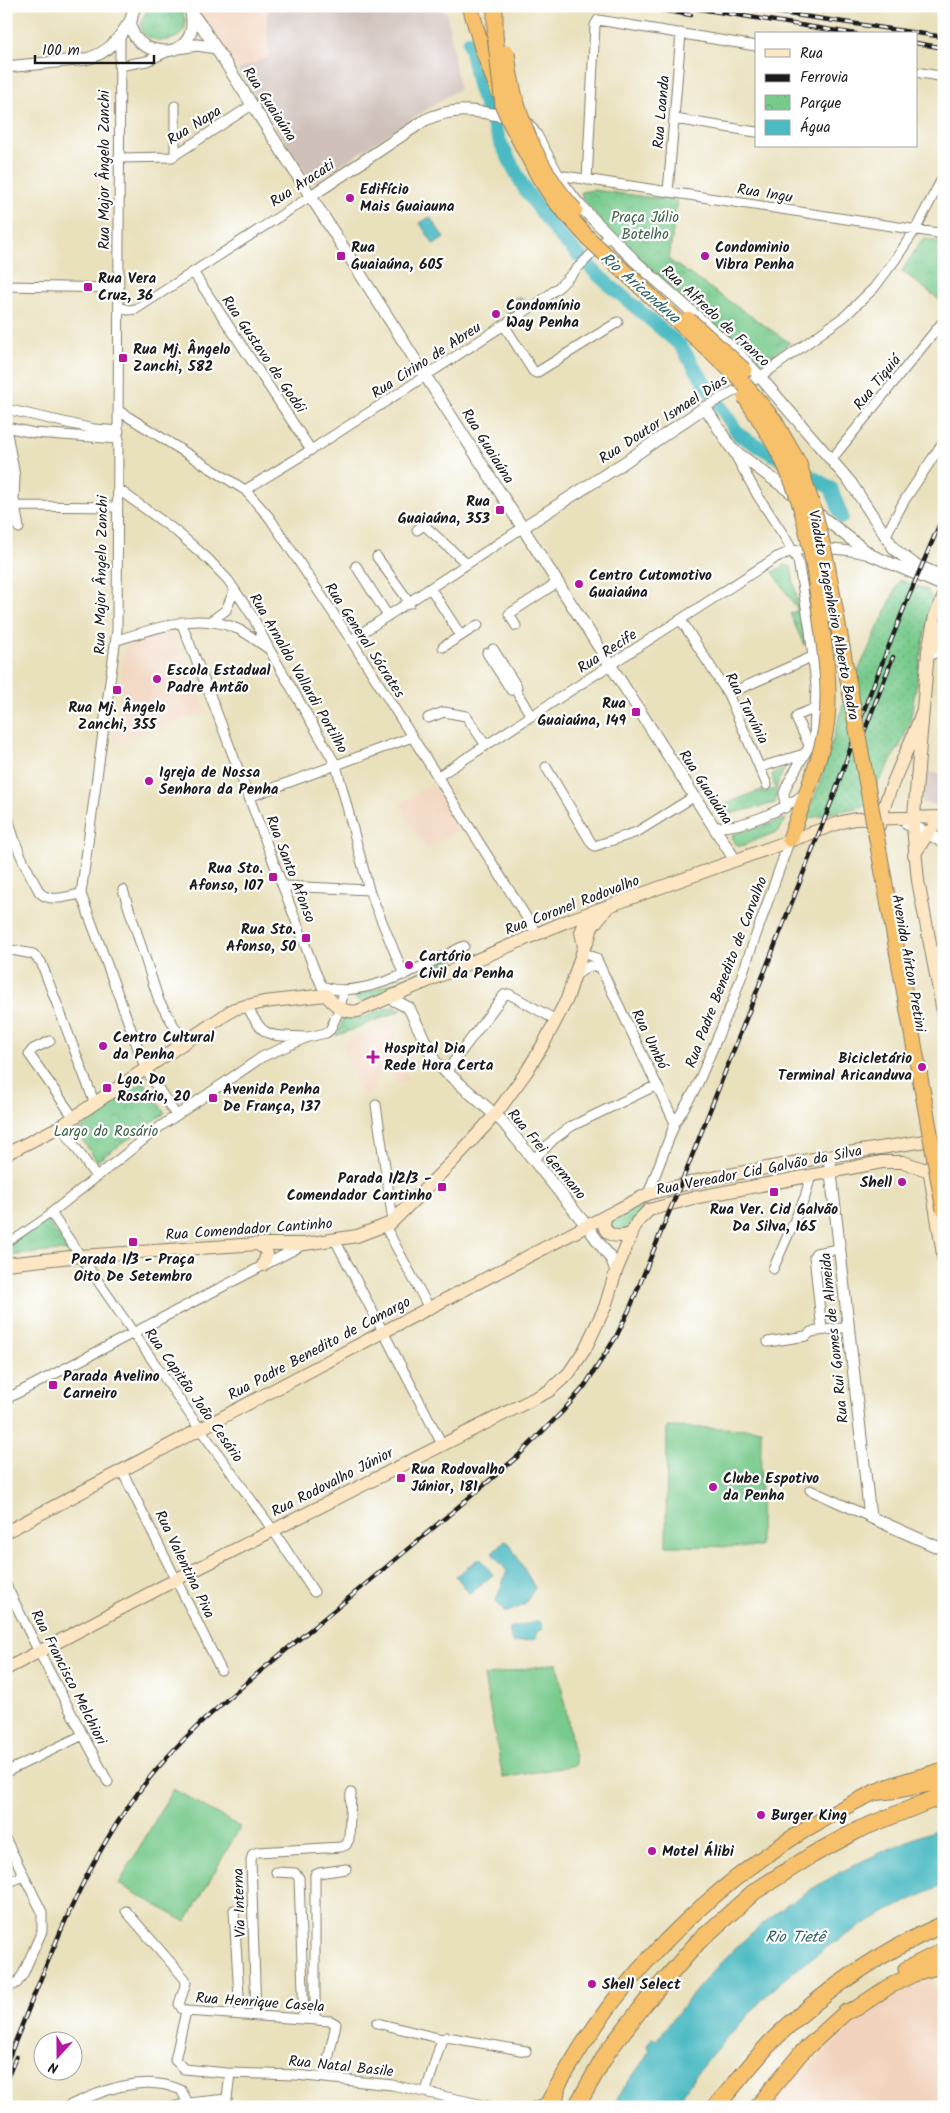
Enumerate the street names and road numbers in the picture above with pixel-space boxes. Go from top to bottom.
street label: Rua Guaiaúna [236,62,302,147]
street label: Rua Loanda [647,74,677,150]
street label: Rua Major Ângelo Zanchi [93,89,117,250]
street label: Rua Napa [163,100,227,152]
street label: Rua Aracati [265,153,341,214]
street label: Rua Ingu [735,178,794,210]
street label: Rua Alfredo de Franco [656,260,775,374]
street label: Rua Gustavo de Godói [215,291,312,420]
street label: Rua Cirino de Abreu [367,316,486,406]
street label: Rua Tiquiá [848,348,909,416]
street label: Rua Doutor Ismael Dias [594,369,733,471]
street label: Rua Guaiaúna [454,404,520,489]
street label: Rua Major Ângelo Zanchi [89,494,115,655]
street label: Viaduto Engenheiro Alberto Badra [801,508,865,722]
street label: Rua General Sócrates [318,578,411,704]
street label: Rua Arnaldo Vallardi Portilho [242,589,354,758]
street label: Rua Recife [573,623,642,680]
street label: Rua Turvínia [718,668,774,749]
street label: Rua Guaiaúna [672,745,738,830]
street label: Rua Santo Afonso [259,812,322,927]
street label: Rua Coronel Rodovalho [501,869,643,943]
street label: Rua Padre Benedito de Carvalho [679,873,775,1072]
street label: Avenida Aírton Pretini [884,892,932,1035]
street label: Rua Umbó [624,1005,675,1075]
street label: Rua Frei Germano [501,1104,592,1206]
street label: Rua Vereador Cid Galvão da Silva [654,1139,864,1203]
street label: Rua Comendador Cantinho [165,1212,334,1248]
street label: Rua Rui Gomes de Almeida [814,1251,856,1424]
street label: Rua Padre Benedito de Camargo [224,1290,415,1407]
street label: Rua Capitão João Cesário [138,1323,249,1468]
street label: Rua Rodovalho Júnior [267,1441,399,1524]
street label: Rua Valentina Piva [147,1506,221,1623]
street label: Rua Francisco Melchiori [24,1606,113,1750]
street label: Via Interna [227,1868,253,1938]
street label: Rua Henrique Casela [195,1987,325,2019]
street label: Rua Natal Basile [287,2050,395,2084]

